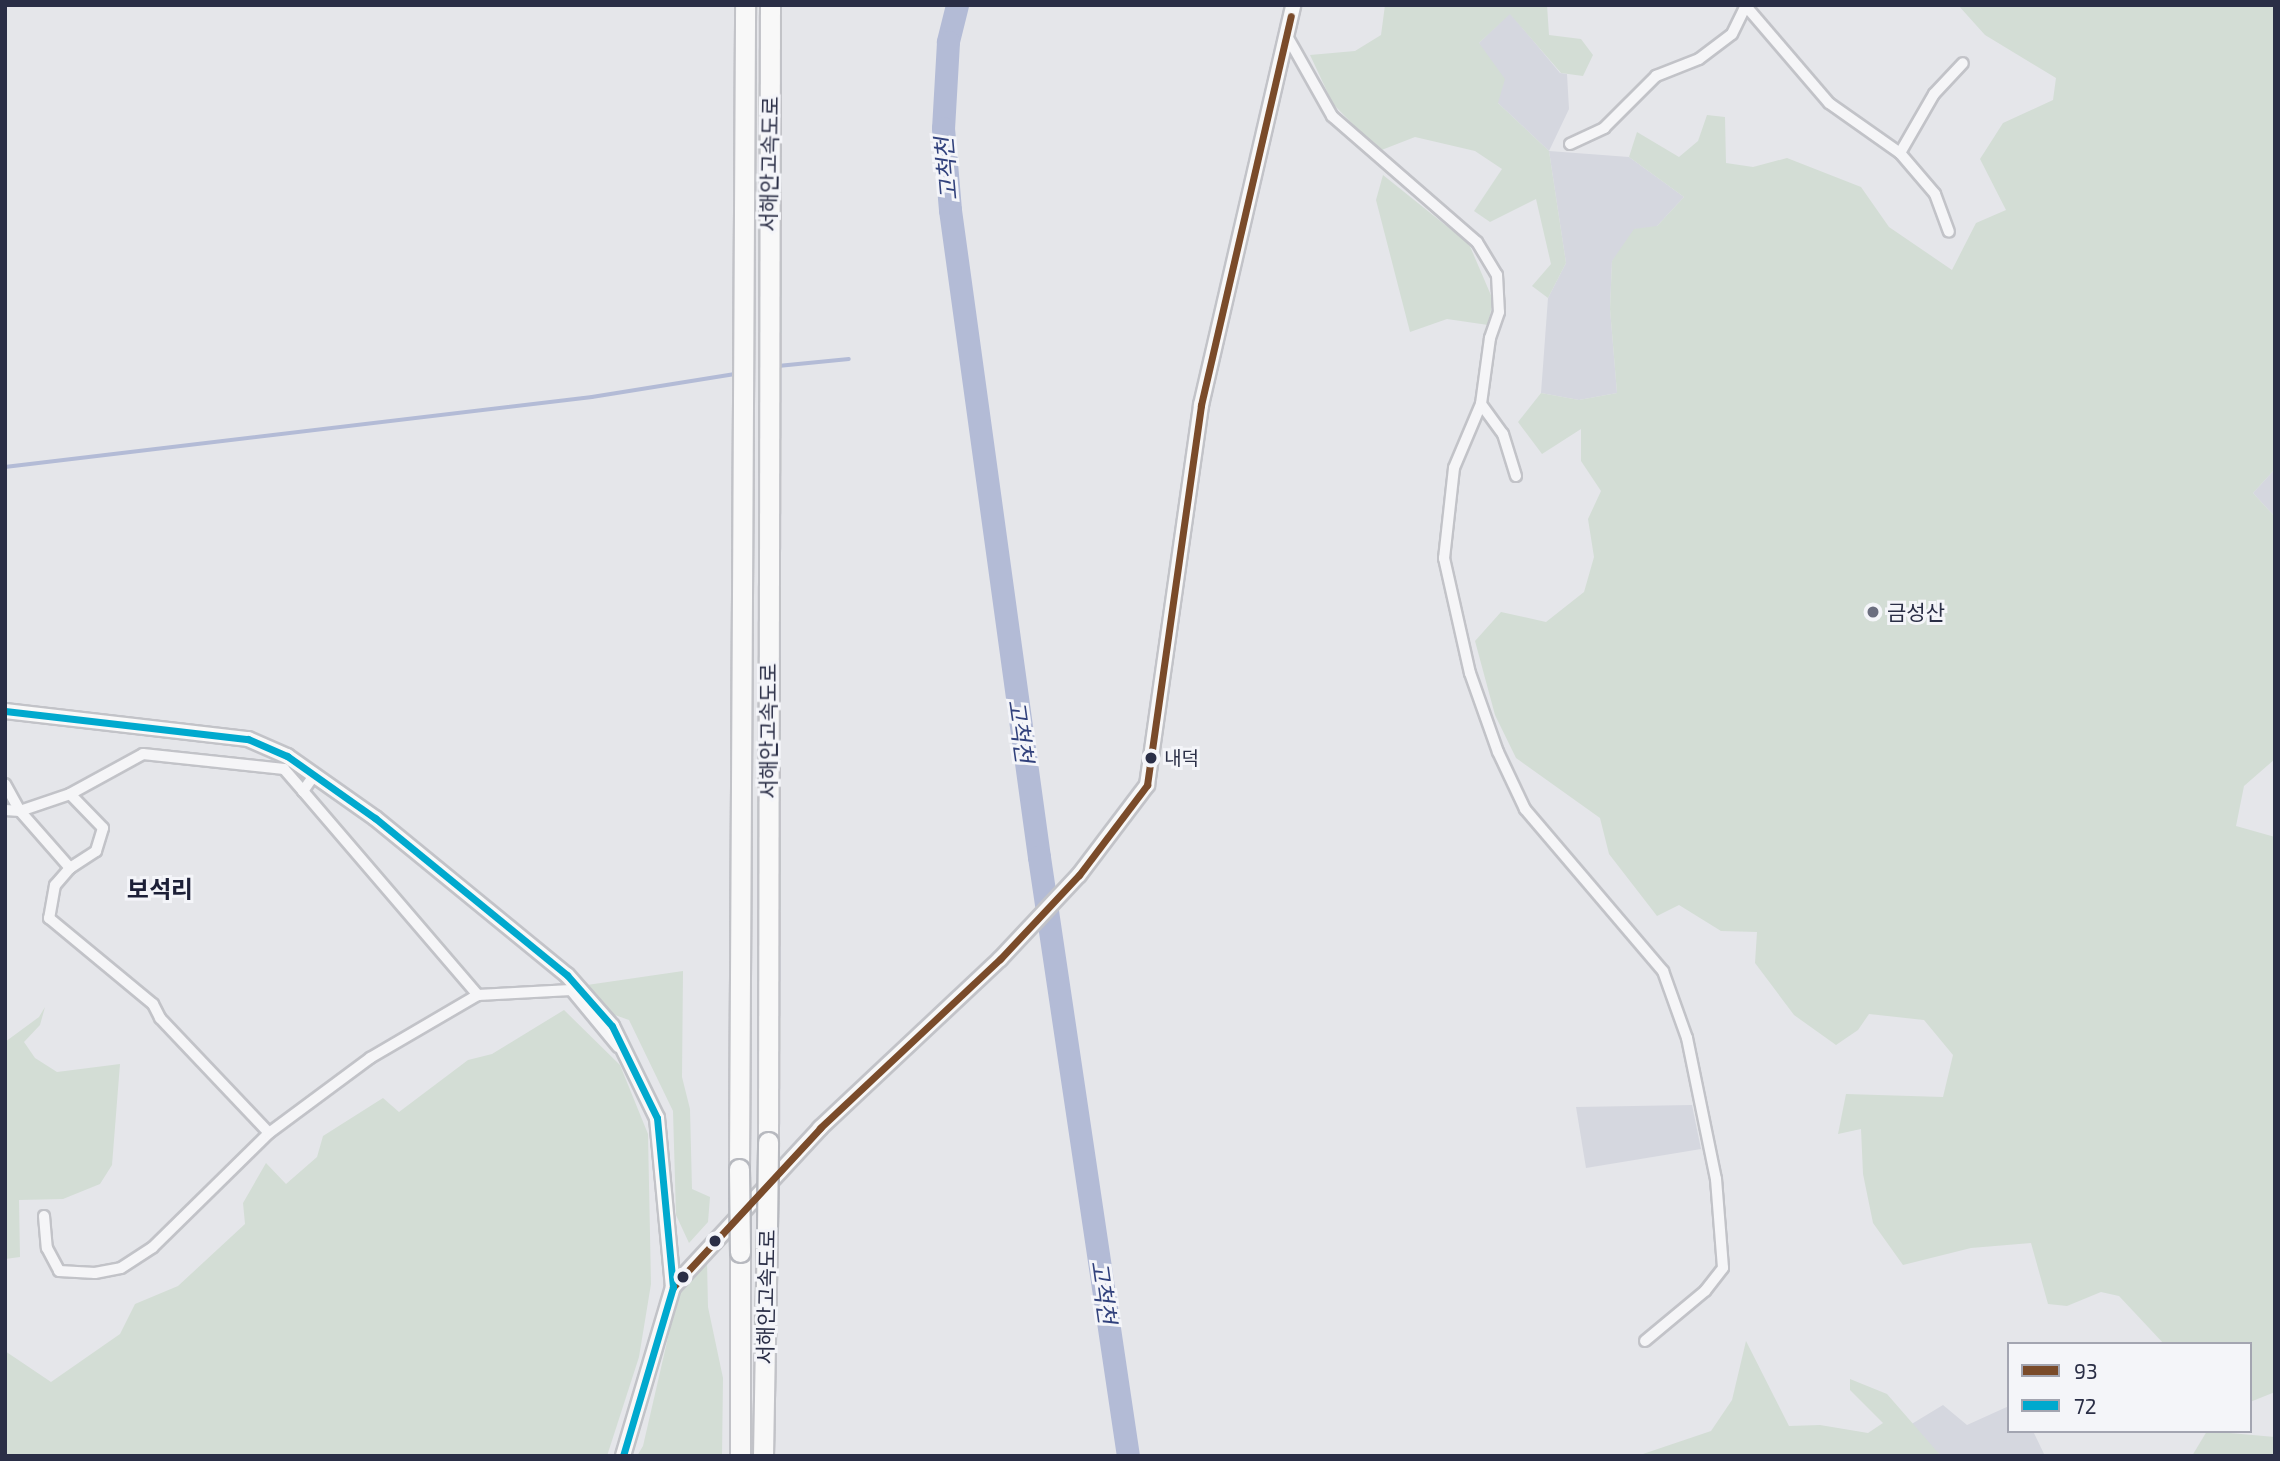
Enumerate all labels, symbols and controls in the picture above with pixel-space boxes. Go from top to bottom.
street label: 서해안고속도로 [755,96,783,232]
water label: 고척천 [929,136,963,202]
place label: 금성산 [1887,599,1945,625]
marker: 금성산 [1865,604,1881,620]
street label: 서해안고속도로 [755,663,781,799]
water label: 고척천 [1003,698,1039,764]
place label: 내덕 [1164,747,1199,769]
marker: 내덕 [1144,751,1158,765]
district label: 보석리 [127,875,193,903]
street label: 서해안고속도로 [752,1229,780,1365]
unlabelled marker [708,1234,722,1248]
water label: 고척천 [1086,1259,1122,1325]
unlabelled marker [676,1270,690,1284]
legend [2007,1342,2252,1433]
text: 93 [2074,1358,2098,1383]
text: 72 [2074,1393,2097,1418]

